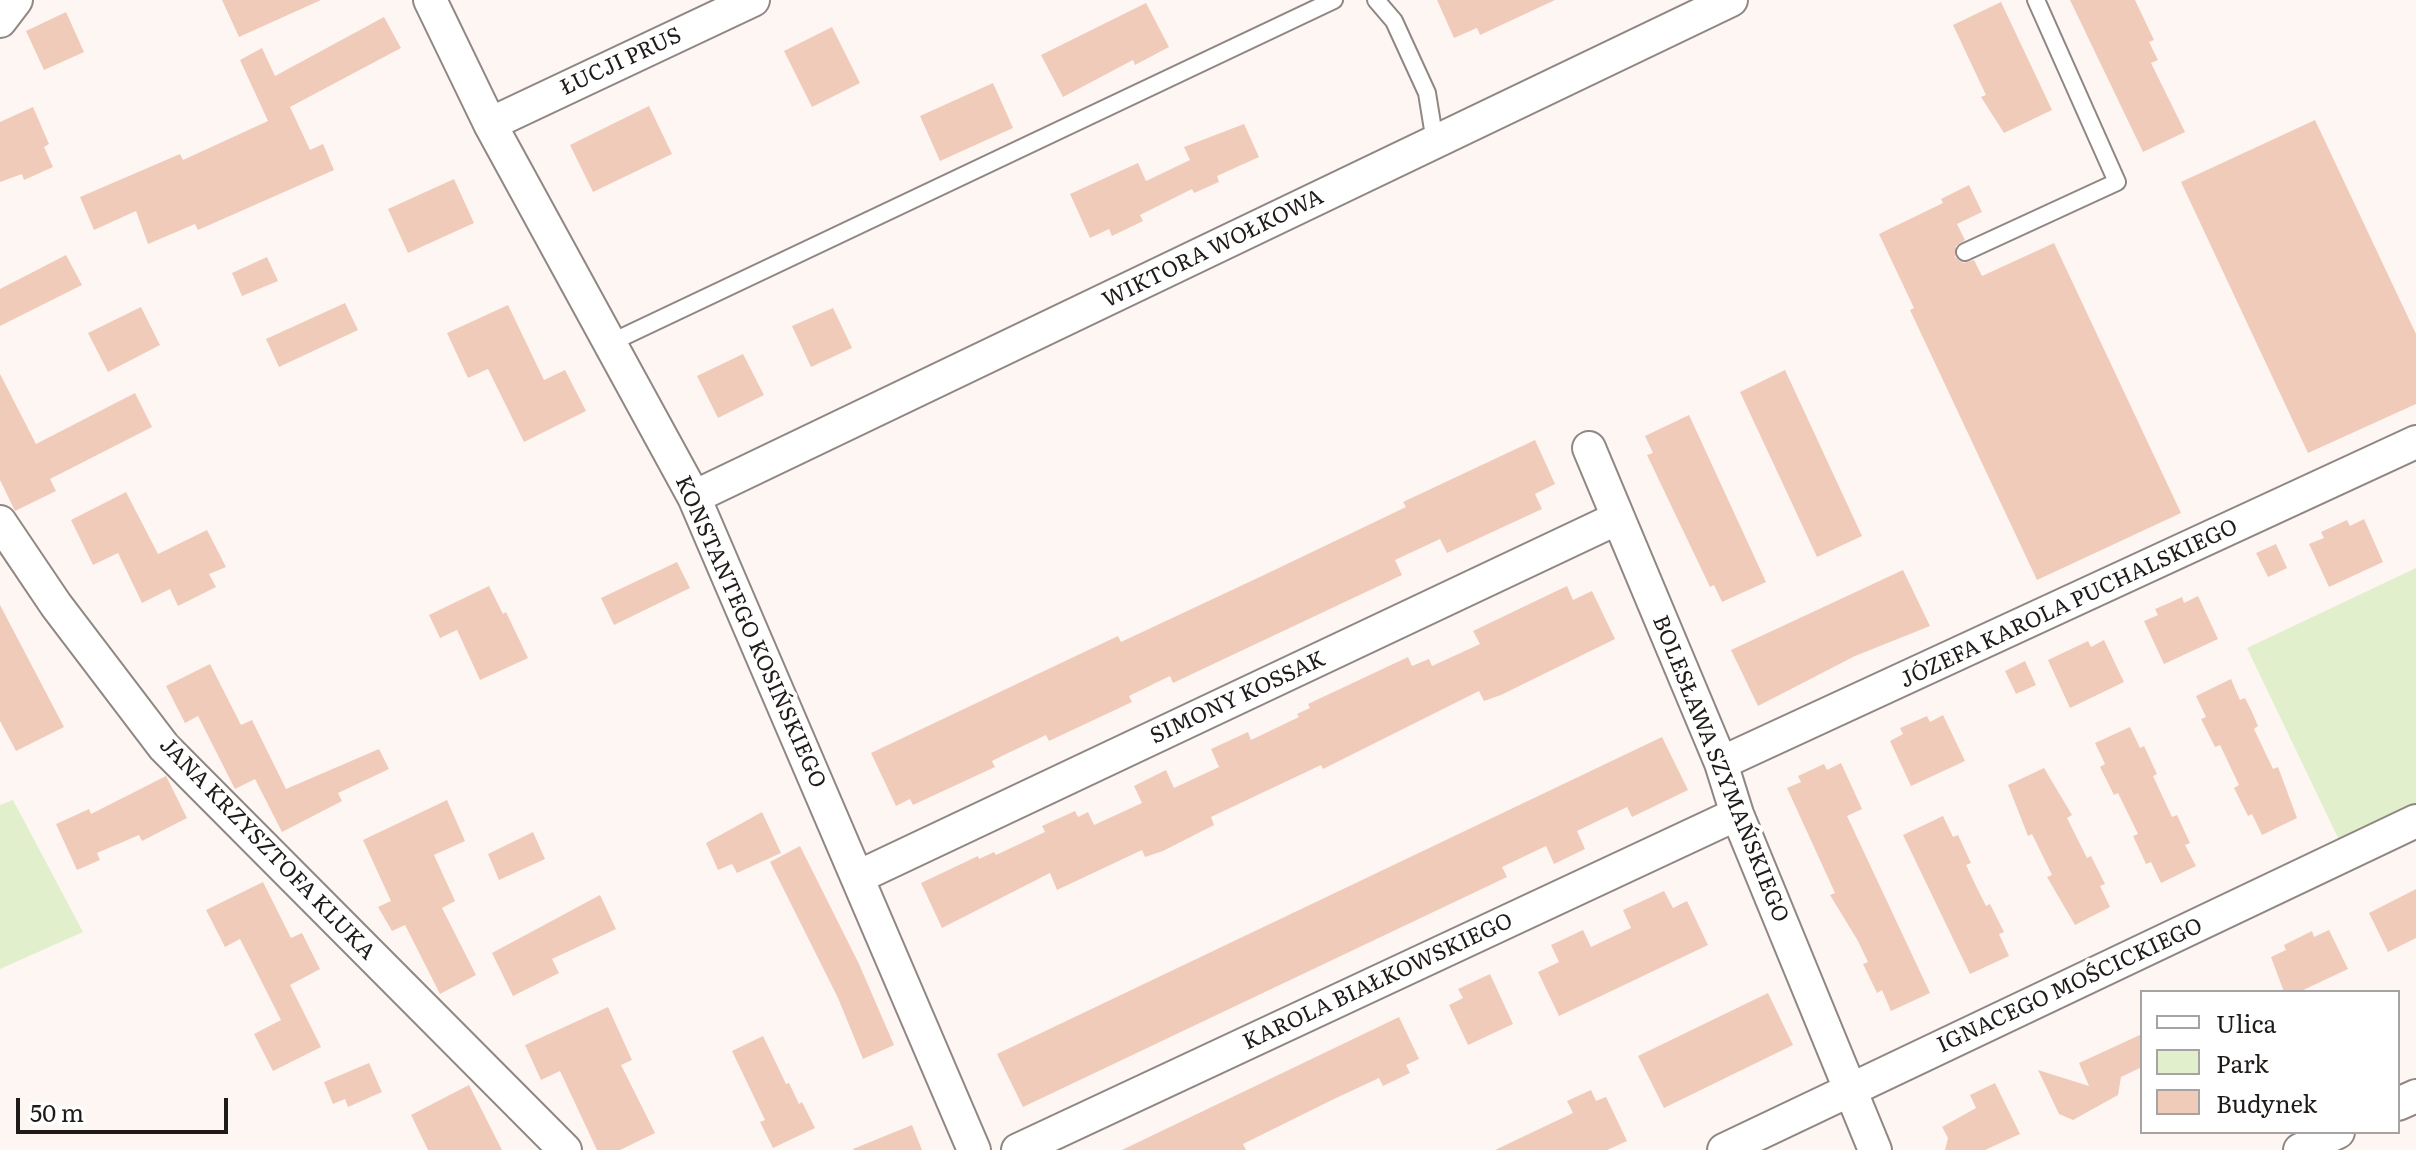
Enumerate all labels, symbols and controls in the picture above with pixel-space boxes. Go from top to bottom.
street label: ŁUCJI PRUS [556,22,686,102]
street label: WIKTORA WOŁKOWA [1098,184,1328,314]
street label: KONSTANTEGO KOSIŃSKIEGO [669,472,831,792]
street label: JÓZEFA KAROLA PUCHALSKIEGO [1896,514,2242,694]
street label: BOLESŁAWA SZYMAŃSKIEGO [1646,612,1794,926]
street label: SIMONY KOSSAK [1146,646,1330,750]
street label: JANA KRZYSZTOFA KLUKA [154,732,380,966]
street label: KAROLA BIAŁKOWSKIEGO [1239,908,1517,1056]
street label: IGNACEGO MOŚCICKIEGO [1933,913,2207,1059]
legend [2140,990,2400,1134]
text: Ulica [2216,1005,2276,1040]
text: Park [2216,1045,2269,1080]
scale bar [20,1082,232,1132]
text: Budynek [2216,1085,2317,1120]
text: 50 m [30,1094,84,1129]

